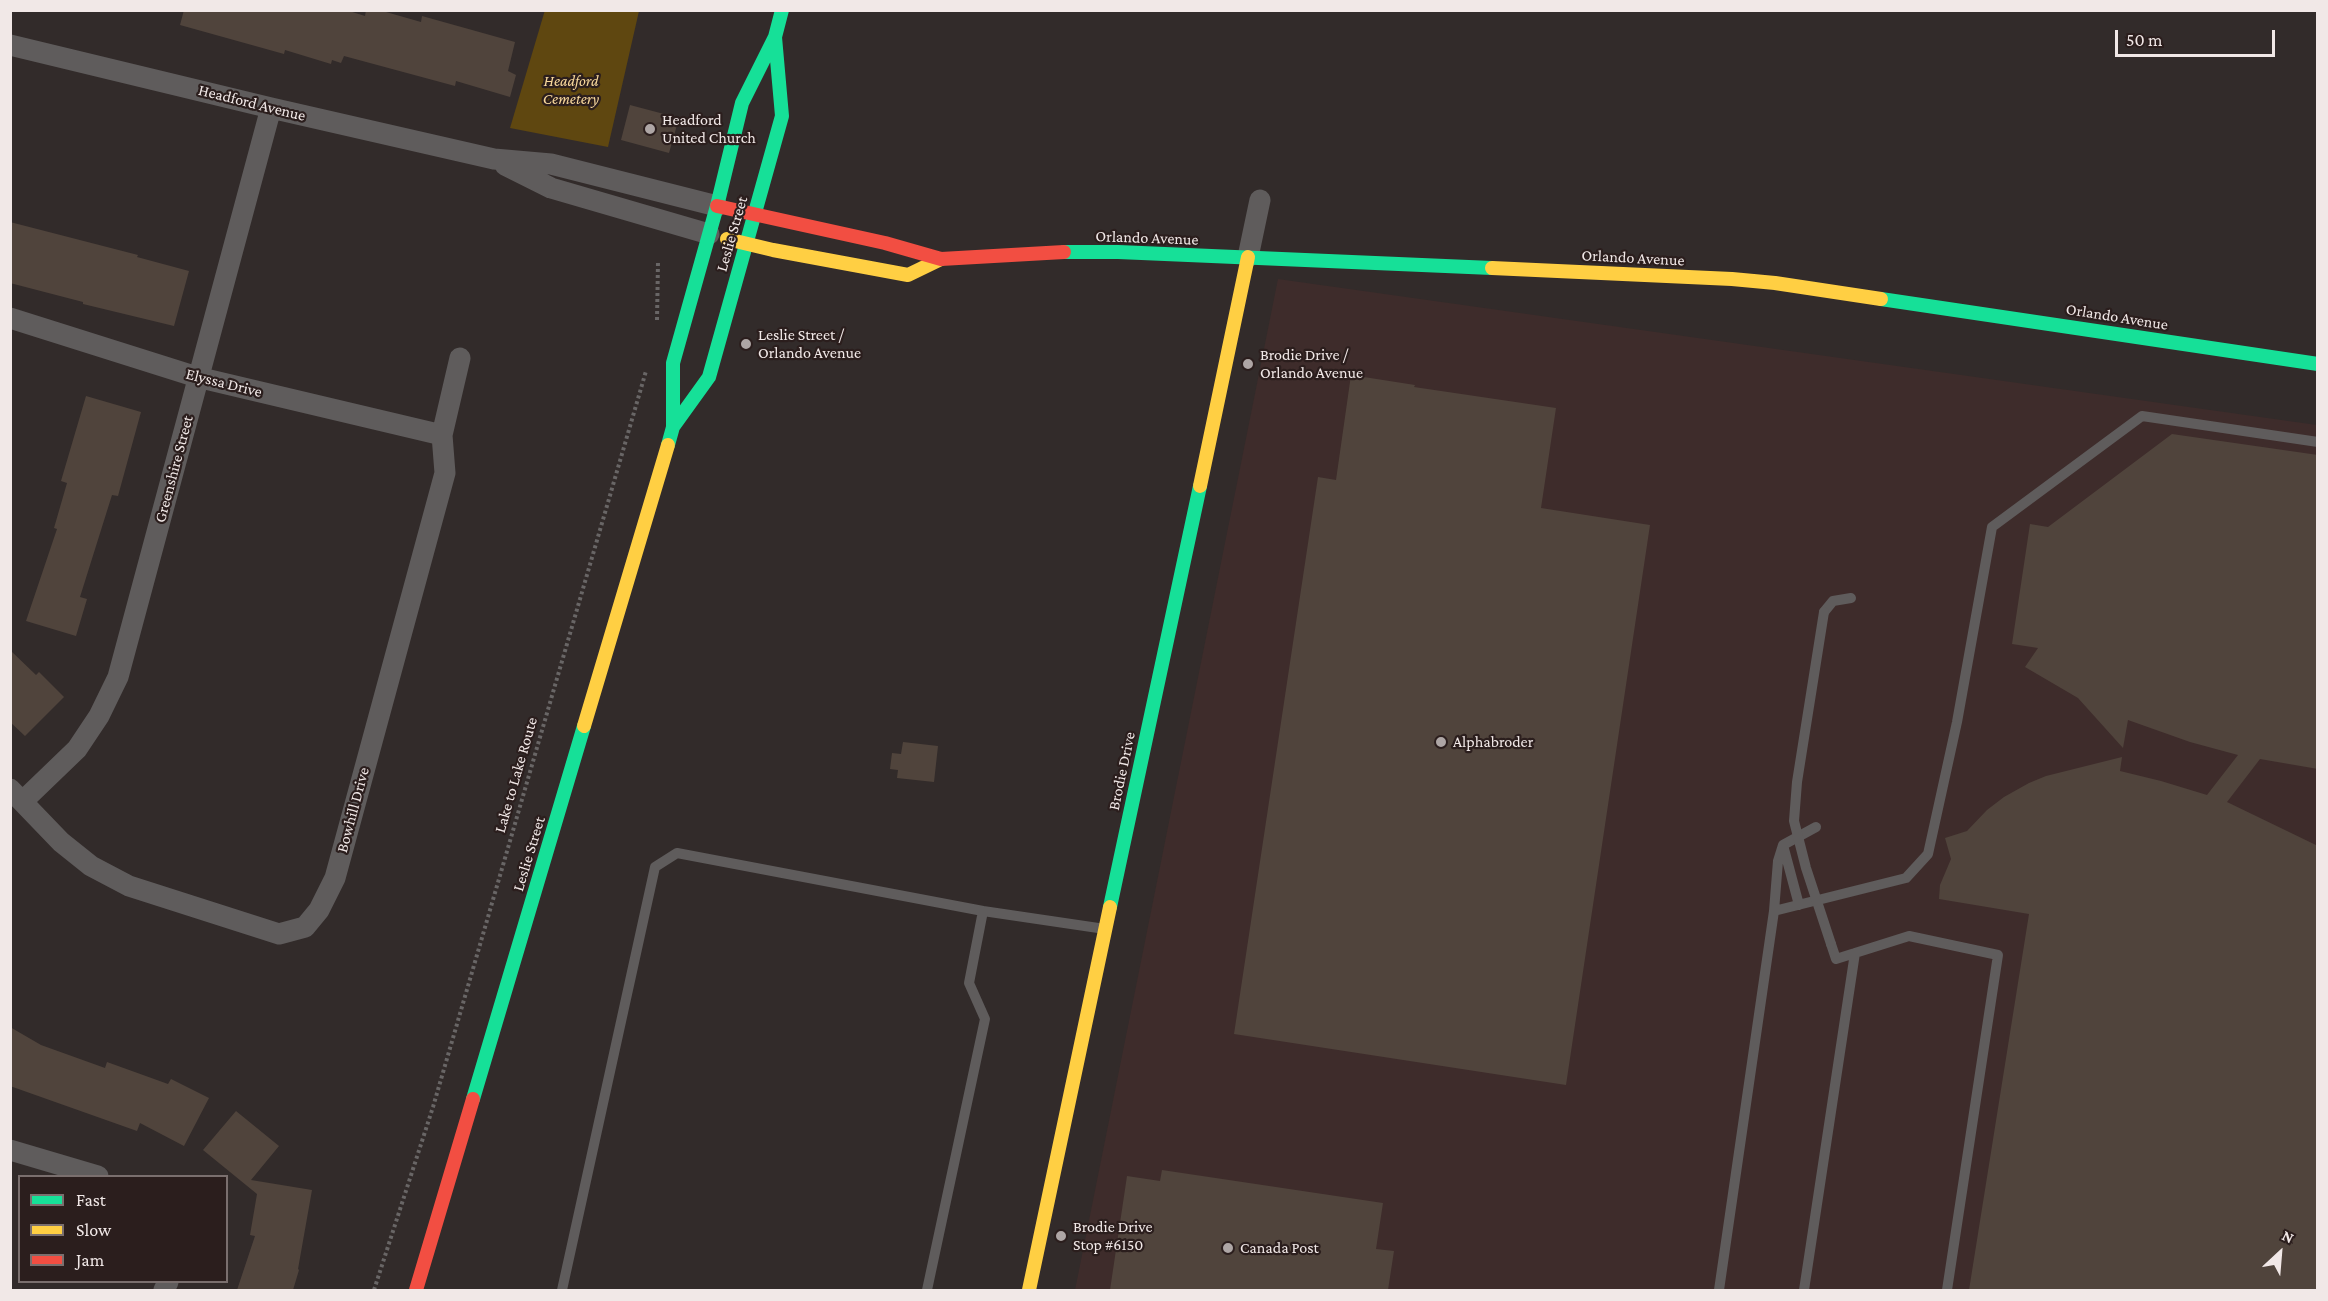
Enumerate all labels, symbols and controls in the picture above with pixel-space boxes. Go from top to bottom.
scale bar [2118,18,2278,56]
text: 50 m [2126,30,2163,50]
park label: Headford Cemetery [543,71,599,109]
street label: Headford Avenue [196,80,308,126]
place label: Headford United Church [662,110,756,148]
marker: Headford United Church [643,122,657,136]
street label: Leslie Street [712,194,752,274]
street label: Orlando Avenue [1095,227,1199,249]
street label: Orlando Avenue [1581,246,1685,270]
street label: Orlando Avenue [2065,299,2169,335]
place label: Leslie Street / Orlando Avenue [758,325,861,363]
marker: Leslie Street / Orlando Avenue [739,337,753,351]
place label: Brodie Drive / Orlando Avenue [1260,345,1363,383]
marker: Brodie Drive / Orlando Avenue [1241,357,1255,371]
street label: Elyssa Drive [184,364,264,402]
street label: Greenshire Street [150,413,198,525]
street label: Lake to Lake Route [490,715,542,835]
street label: Brodie Drive [1104,730,1140,812]
place label: Alphabroder [1453,732,1533,752]
marker: Alphabroder [1434,735,1448,749]
street label: Bowhill Drive [332,765,374,855]
street label: Leslie Street [509,814,549,894]
legend [18,1175,228,1283]
text: Fast [76,1190,106,1210]
place label: Brodie Drive Stop #6150 [1073,1217,1152,1255]
text: Slow [76,1220,111,1240]
north arrow [2250,1223,2310,1283]
text: N [2279,1226,2297,1246]
marker: Brodie Drive Stop #6150 [1054,1229,1068,1243]
place label: Canada Post [1240,1238,1319,1258]
marker: Canada Post [1221,1241,1235,1255]
text: Jam [76,1250,104,1270]

